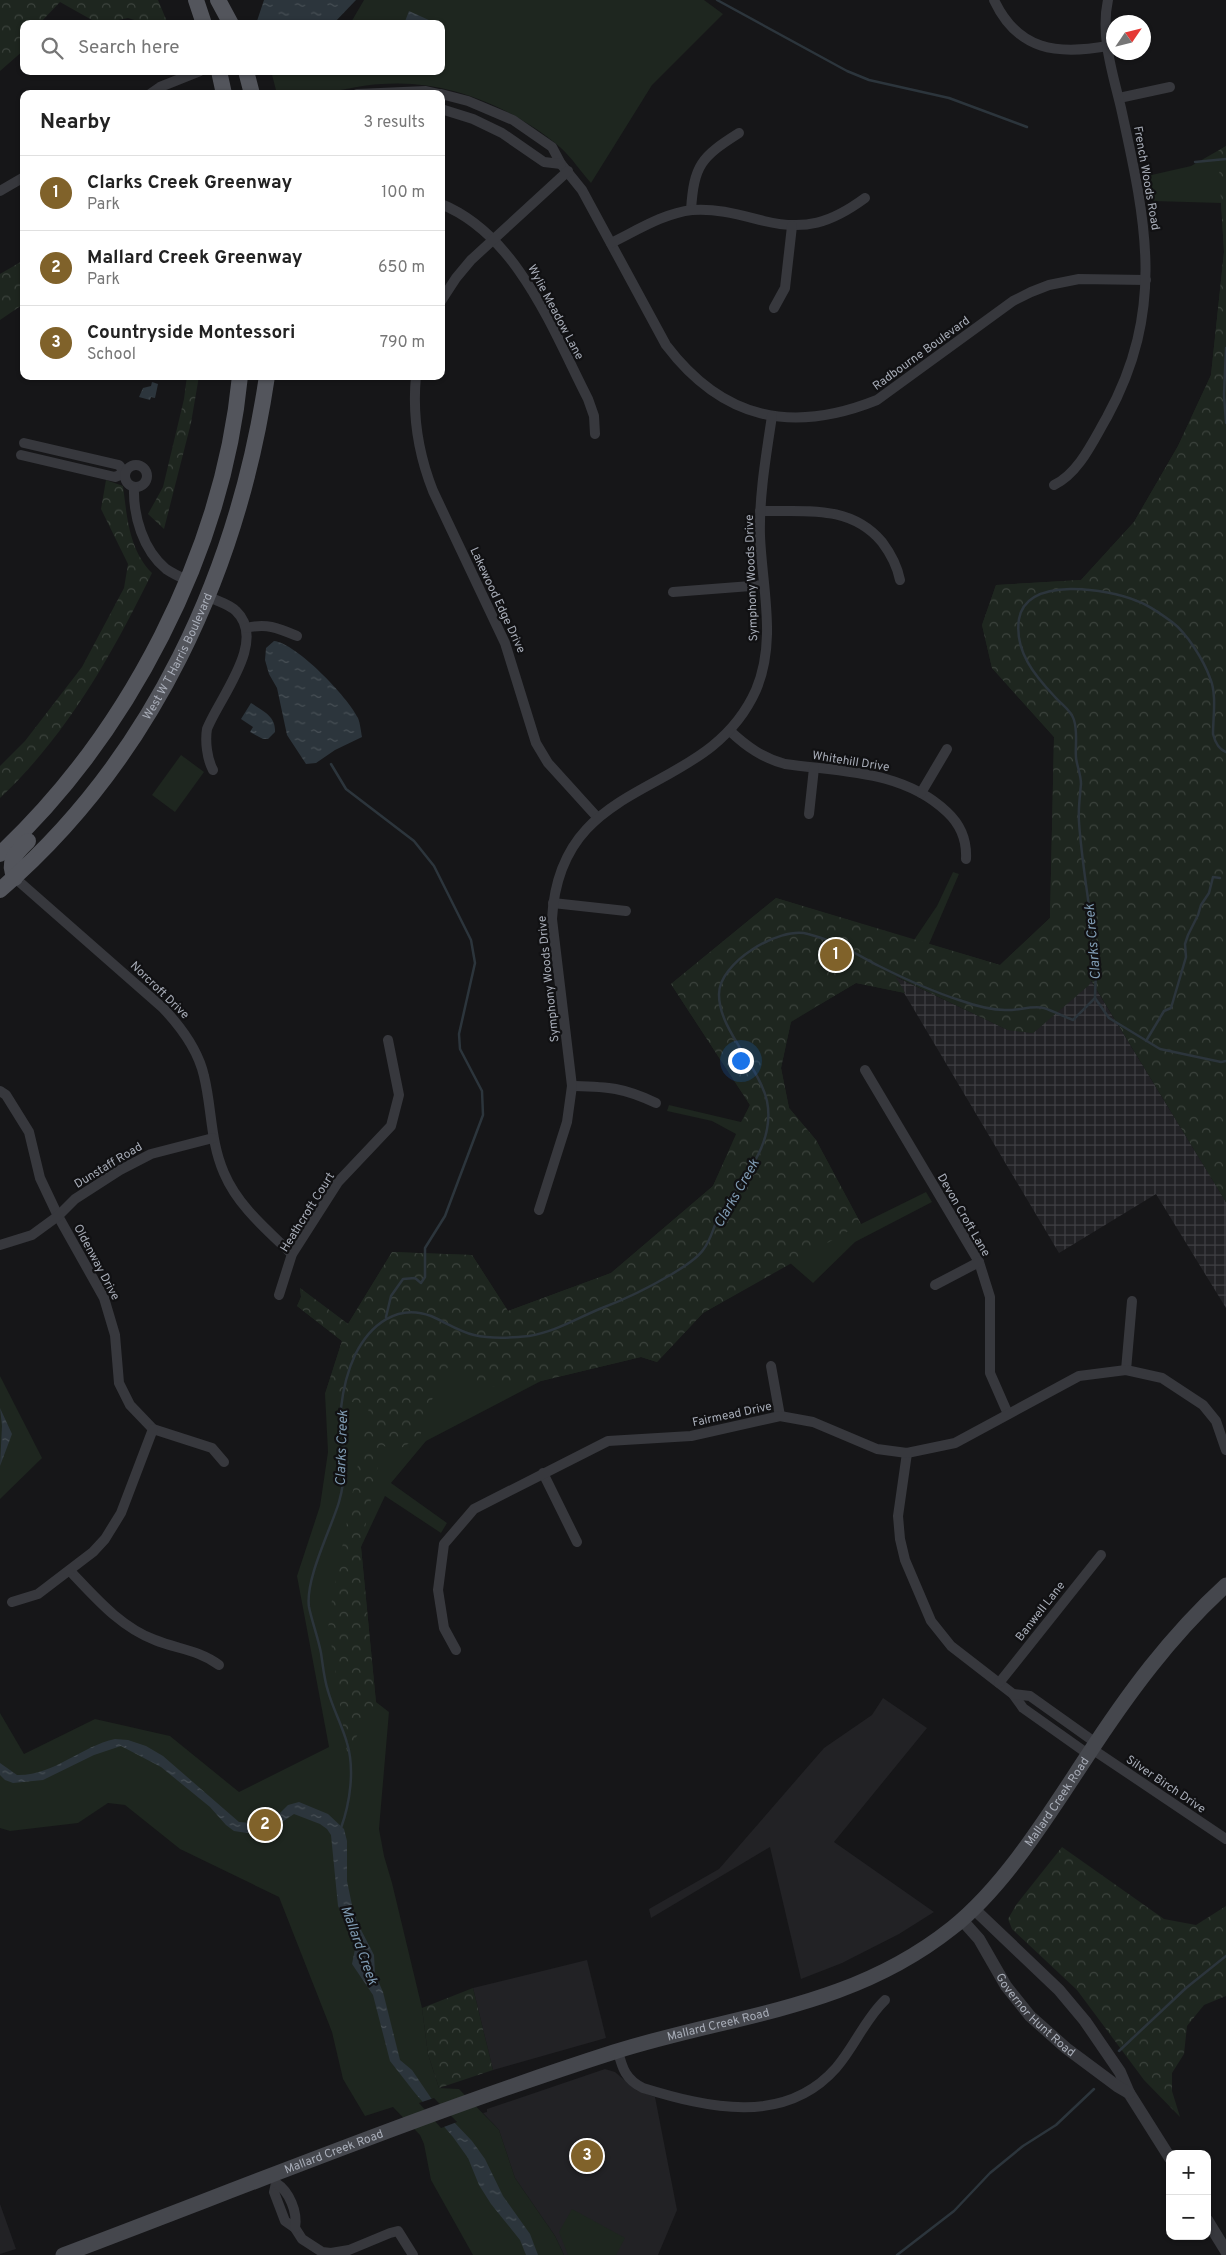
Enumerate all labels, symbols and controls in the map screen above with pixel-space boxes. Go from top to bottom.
north arrow [1106,15,1151,60]
search box [20,20,445,75]
icon: search [38,34,66,62]
text: Search here [78,36,180,60]
text: Nearby [40,109,111,136]
text: 3 results [363,113,425,133]
street label: French Woods Road [1129,125,1163,232]
text: Clarks Creek Greenway [87,171,292,195]
text: 1 [53,183,59,203]
text: 100 m [381,183,425,203]
text: Park [87,195,120,215]
text: Mallard Creek Greenway [87,246,303,270]
text: 2 [51,258,61,278]
text: 650 m [378,258,425,278]
street label: Wylie Meadow Lane [523,262,587,363]
text: Park [87,270,120,290]
street label: Radbourne Boulevard [870,313,973,395]
text: Countryside Montessori [87,321,295,345]
text: 3 [51,333,61,353]
text: 790 m [380,333,425,353]
text: School [87,345,136,365]
street label: Symphony Woods Drive [742,514,762,642]
street label: Lakewood Edge Drive [466,545,529,656]
street label: West W T Harris Boulevard [140,591,217,723]
street label: Whitehill Drive [811,748,891,776]
water label: Clarks Creek [1082,902,1105,981]
street label: Symphony Woods Drive [534,915,564,1043]
pin: 1 [820,936,852,974]
street label: Norcroft Drive [126,958,192,1023]
your location [728,1048,754,1074]
street label: Dunstaff Road [72,1139,146,1192]
water label: Clarks Creek [711,1156,764,1231]
street label: Heathcroft Court [277,1170,339,1256]
street label: Devon Croft Lane [933,1171,993,1260]
street label: Oldenway Drive [69,1222,123,1303]
street label: Fairmead Drive [691,1399,773,1431]
water label: Clarks Creek [333,1409,352,1486]
street label: Banwell Lane [1012,1578,1069,1645]
street label: Silver Birch Drive [1122,1752,1208,1817]
street label: Mallard Creek Road [1022,1754,1093,1850]
pin: 2 [249,1806,281,1844]
water label: Mallard Creek [336,1904,381,1988]
street label: Governor Hunt Road [991,1971,1078,2061]
street label: Mallard Creek Road [666,2005,771,2046]
street label: Mallard Creek Road [282,2126,386,2178]
pin: 3 [571,2137,603,2175]
map controls [1166,2150,1211,2240]
button: + [1166,2150,1211,2195]
button: − [1166,2195,1211,2240]

